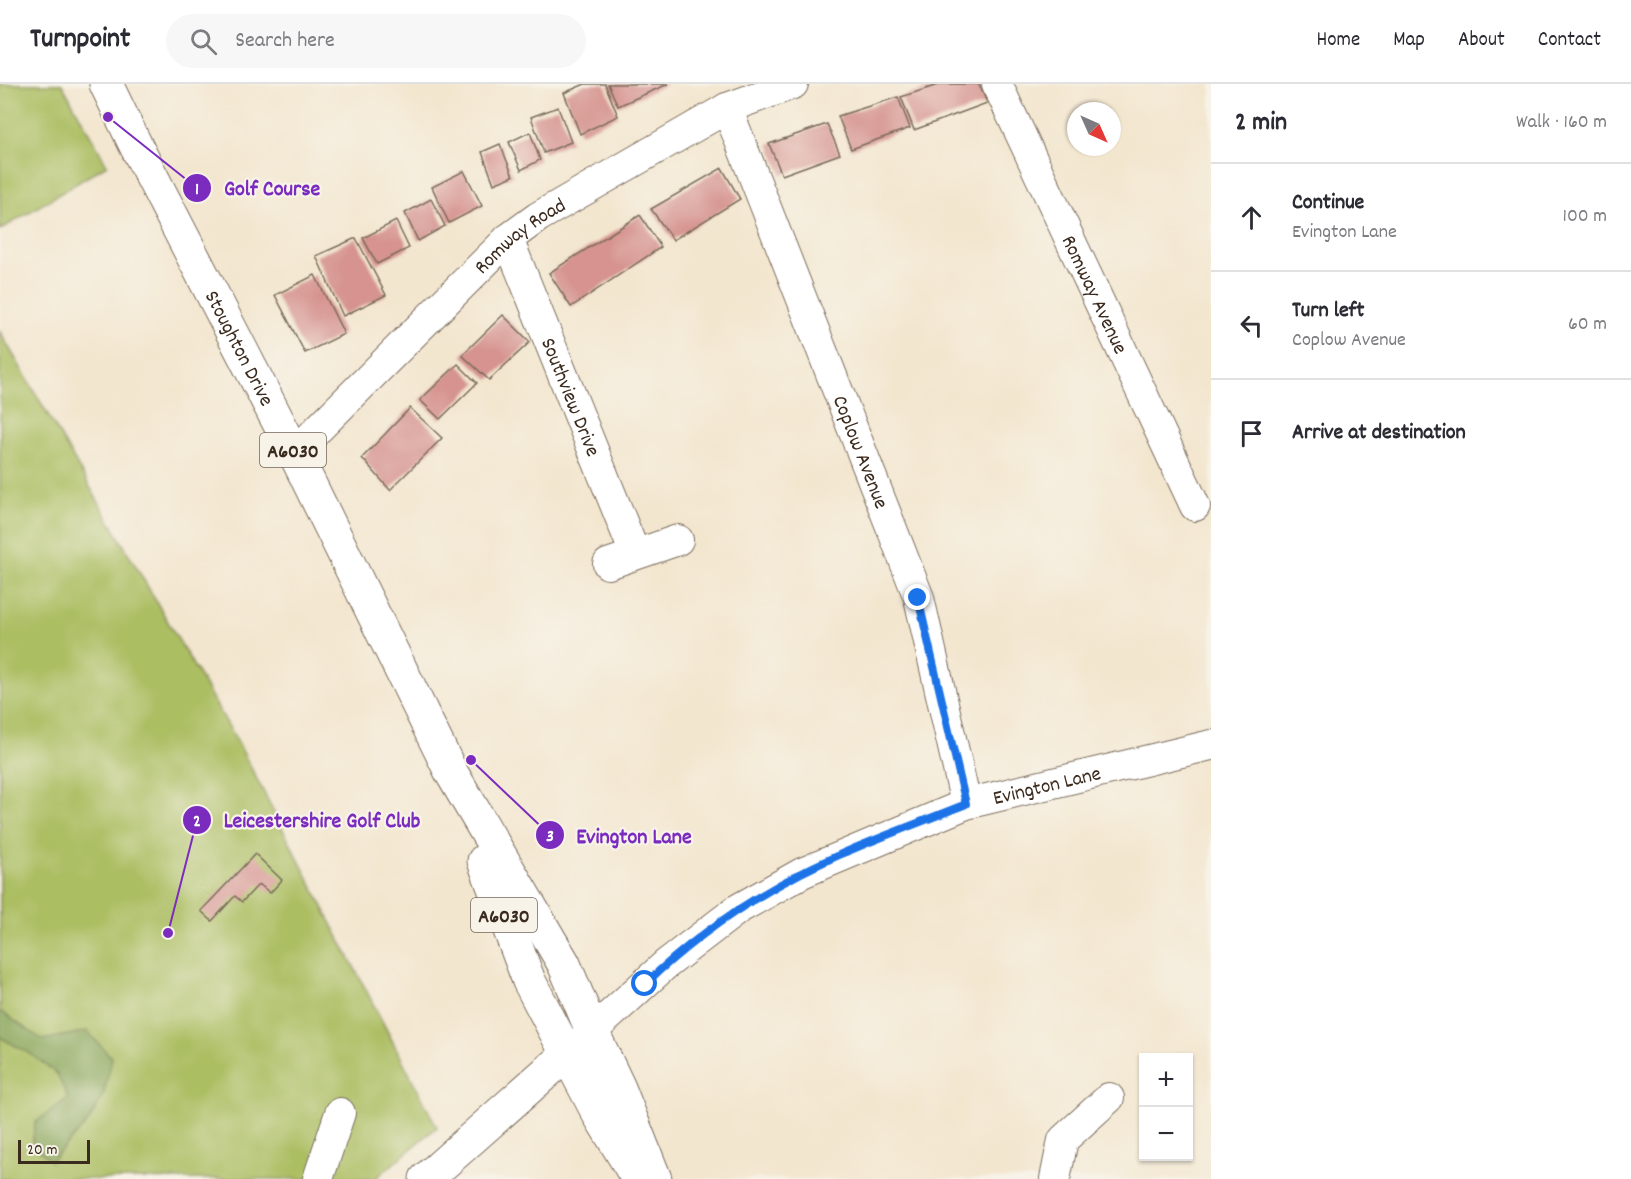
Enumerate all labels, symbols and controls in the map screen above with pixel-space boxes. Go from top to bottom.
search box [166,14,586,68]
text: Turnpoint [30,21,130,61]
icon: search [187,25,220,58]
text: Search here [235,26,335,57]
text: Home [1316,26,1360,56]
text: Map [1393,26,1425,56]
text: About [1458,26,1505,56]
text: Contact [1538,26,1601,56]
north arrow [1067,102,1121,156]
text: 2 min [1235,105,1287,142]
text: Walk · 160 m [1516,109,1607,137]
callout: Golf Course [182,168,332,208]
text: Golf Course [224,175,320,206]
text: 1 [195,178,199,203]
text: Continue [1292,188,1364,219]
street label: Romway Road [469,192,572,283]
icon: ahead [1235,201,1268,234]
text: 100 m [1563,203,1607,231]
text: Evington Lane [1292,219,1397,247]
street label: Romway Avenue [1052,231,1134,360]
street label: Stoughton Drive [195,286,280,412]
text: Turn left [1292,296,1364,327]
icon: left [1235,309,1268,342]
text: 60 m [1568,311,1607,339]
text: Coplow Avenue [1292,327,1406,355]
street label: Southview Drive [531,334,606,462]
street label: Coplow Avenue [823,391,895,514]
icon: arrive [1235,417,1268,450]
text: Arrive at destination [1292,418,1466,449]
road number: A6030 [260,433,326,467]
route end [904,584,930,610]
street label: Evington Lane [990,760,1104,815]
callout: Leicestershire Golf Club [182,800,433,840]
text: Leicestershire Golf Club [224,807,421,838]
text: 2 [193,810,201,835]
callout: Evington Lane [535,815,704,855]
text: Evington Lane [576,823,692,854]
text: 3 [546,825,554,850]
road number: A6030 [471,898,537,932]
route start [631,970,657,996]
map controls [1139,1053,1193,1161]
button: + [1139,1053,1193,1107]
button: − [1139,1107,1193,1161]
scale bar [18,1137,90,1164]
text: 20 m [27,1139,57,1162]

